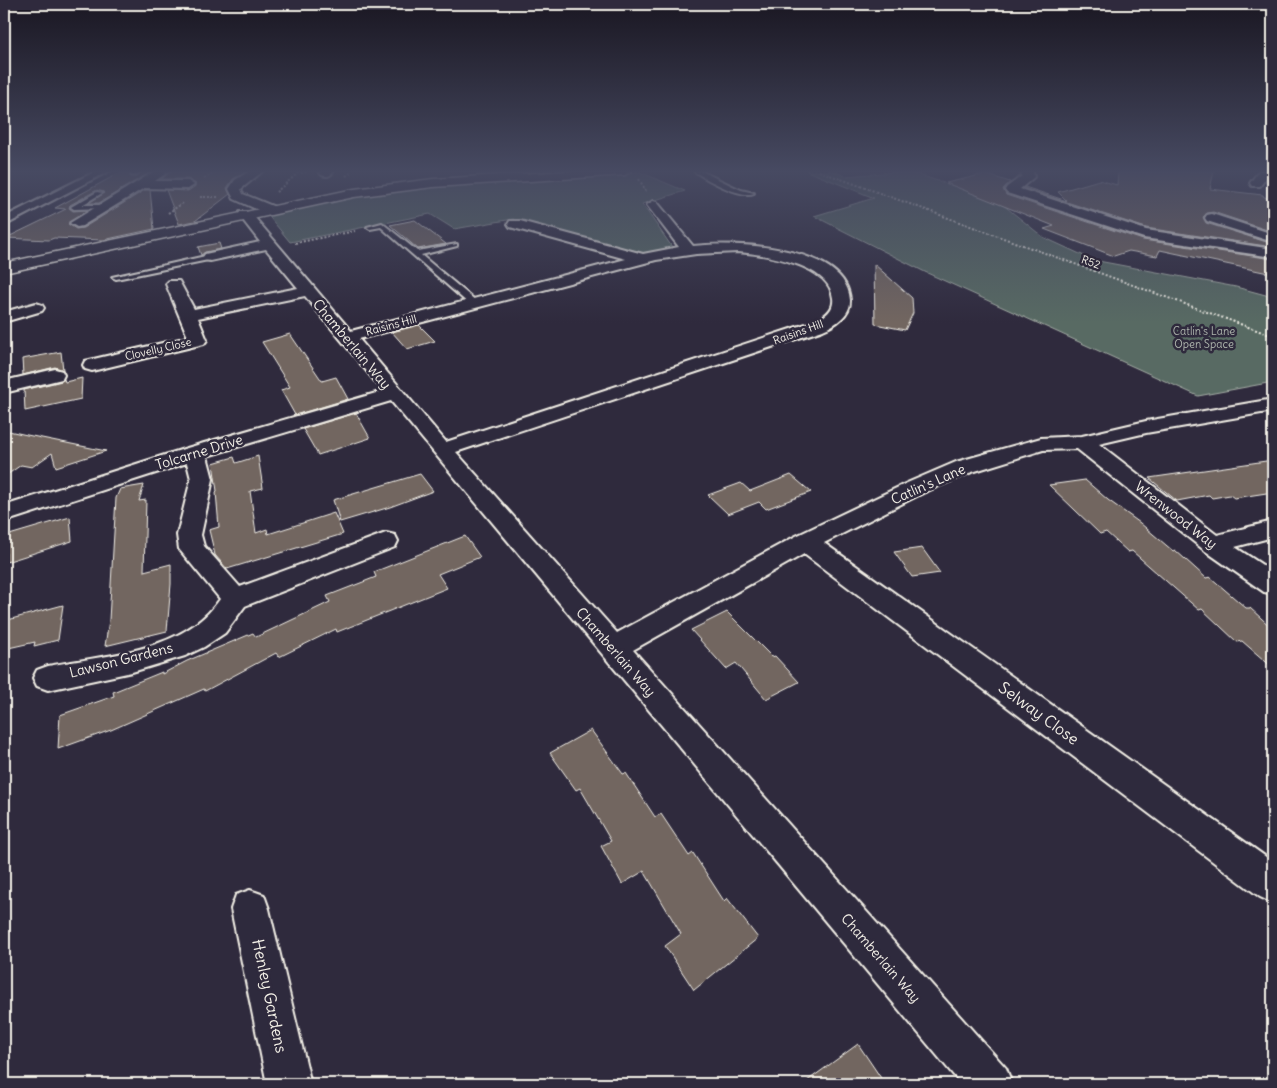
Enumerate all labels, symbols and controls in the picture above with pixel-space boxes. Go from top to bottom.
street label: R52 [1080,252,1102,272]
street label: Chamberlain Way [309,295,395,393]
street label: Raisins Hill [364,311,418,339]
street label: Raisins Hill [771,316,825,348]
park label: Catlin's Lane Open Space [1173,324,1235,351]
street label: Clovelly Close [123,335,193,363]
street label: Tolcarne Drive [153,430,245,474]
street label: Catlin's Lane [888,460,968,508]
street label: Wrenwood Way [1131,477,1221,553]
street label: Chamberlain Way [572,604,660,700]
street label: Lawson Gardens [67,638,175,682]
street label: Selway Close [995,677,1083,749]
street label: Chamberlain Way [837,910,925,1006]
street label: Henley Gardens [248,937,292,1055]

